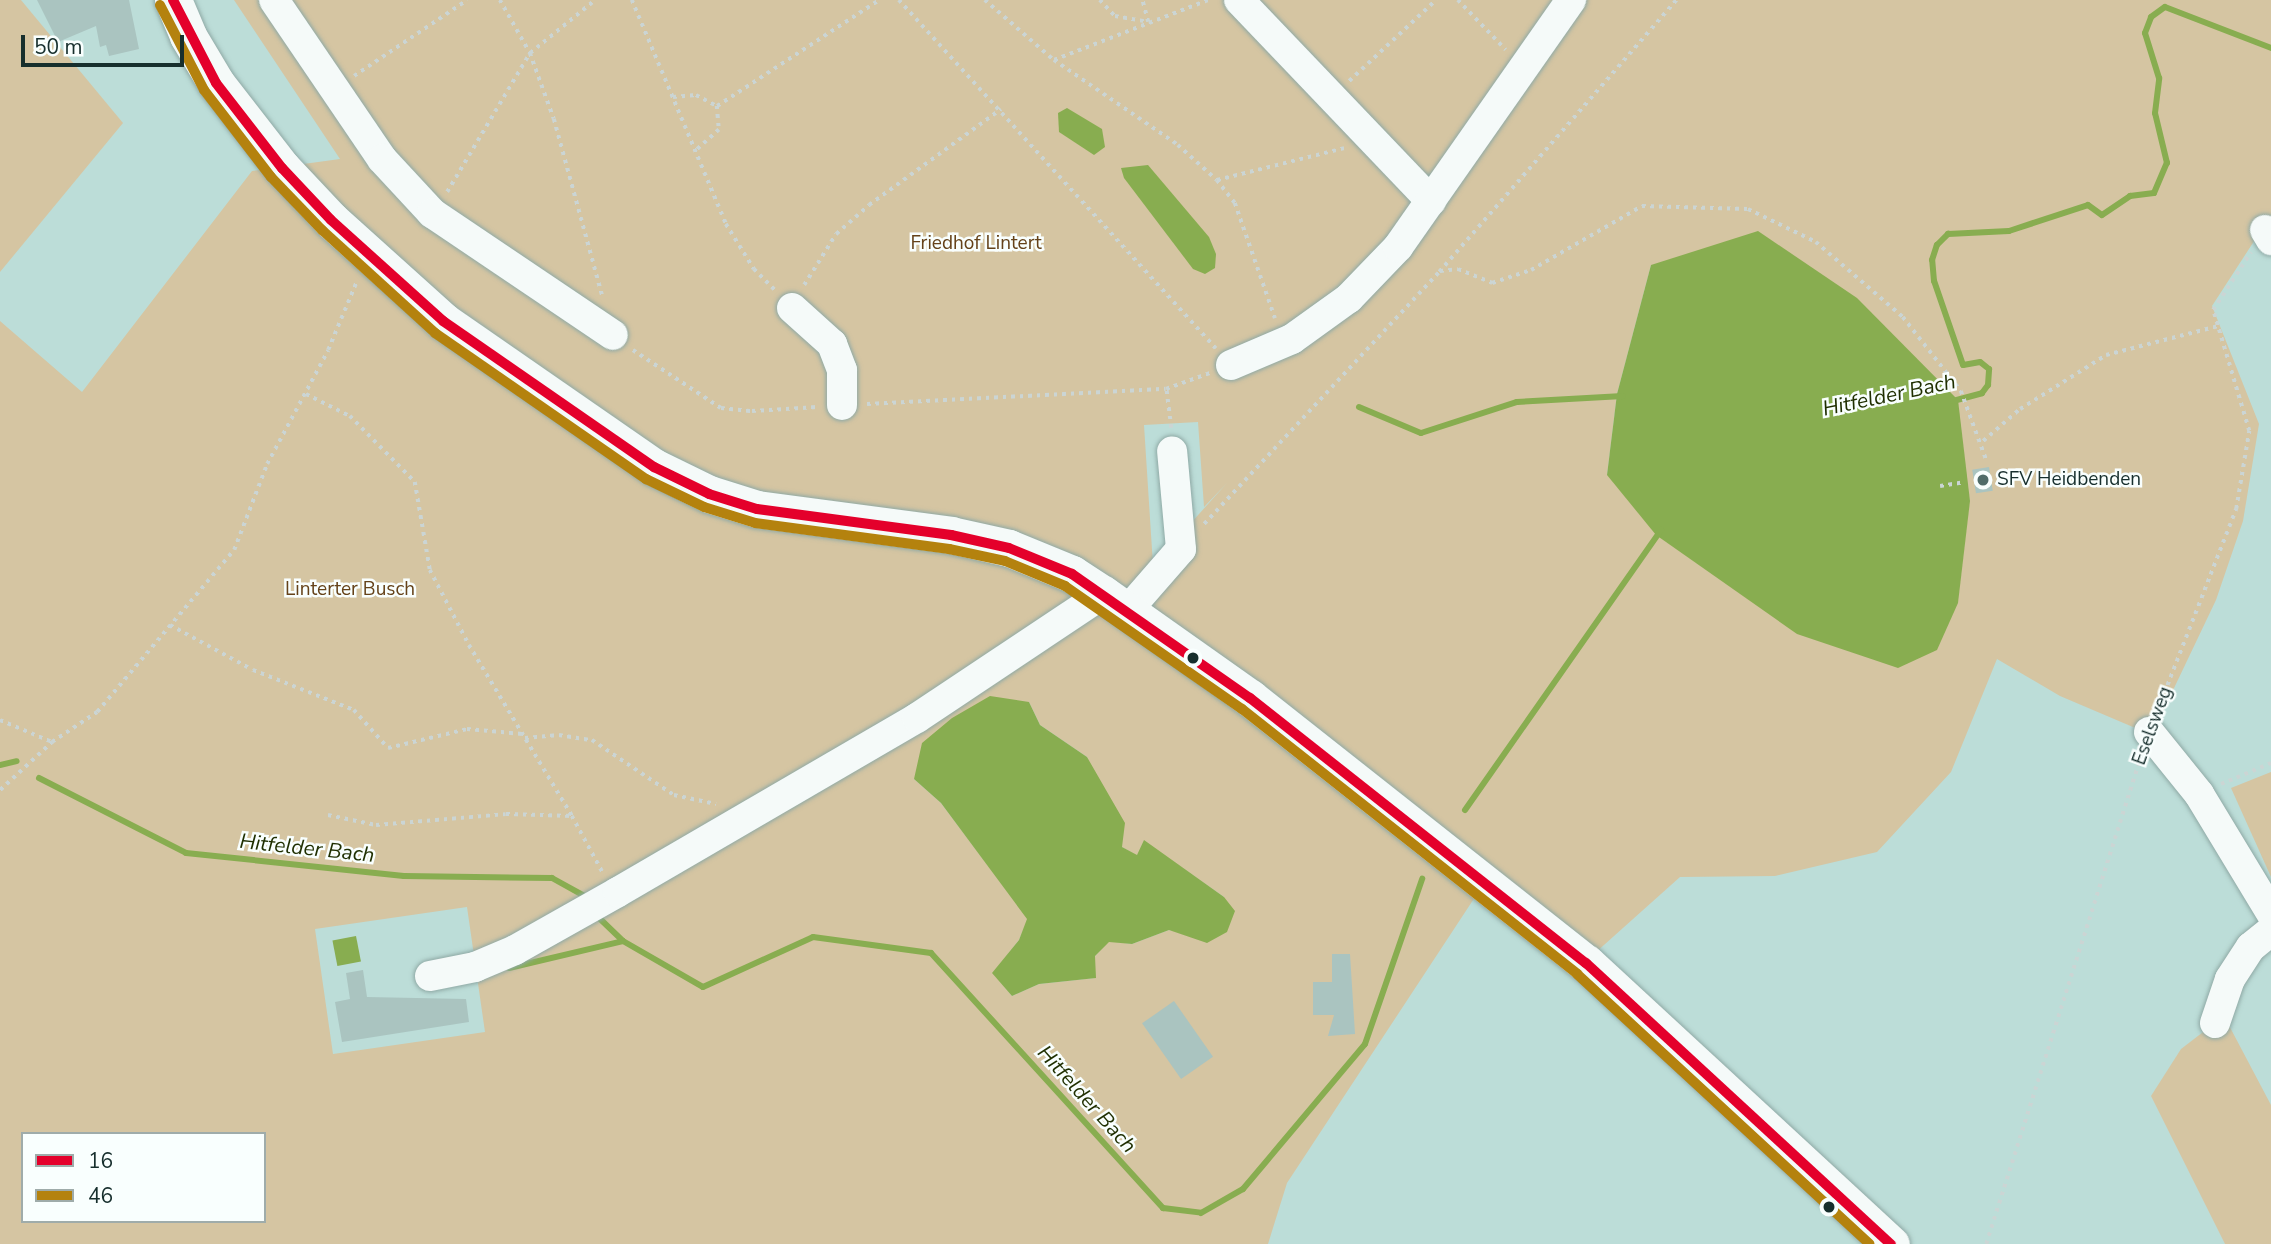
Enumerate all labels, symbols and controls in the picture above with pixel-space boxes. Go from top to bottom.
scale bar [24,21,187,65]
text: 50 m [34,33,83,61]
park label: Friedhof Lintert [910,233,1042,255]
water label: Hitfelder Bach [1820,369,1958,421]
place label: SFV Heidbenden [1997,469,2141,491]
marker: SFV Heidbenden [1975,472,1991,488]
park label: Linterter Busch [285,579,415,601]
unlabelled marker [1186,651,1200,665]
street label: Eselsweg [2128,684,2178,768]
water label: Hitfelder Bach [238,828,376,868]
water label: Hitfelder Bach [1032,1040,1142,1158]
legend [21,1132,266,1223]
text: 16 [88,1147,113,1175]
text: 46 [88,1182,113,1210]
unlabelled marker [1822,1200,1836,1214]

